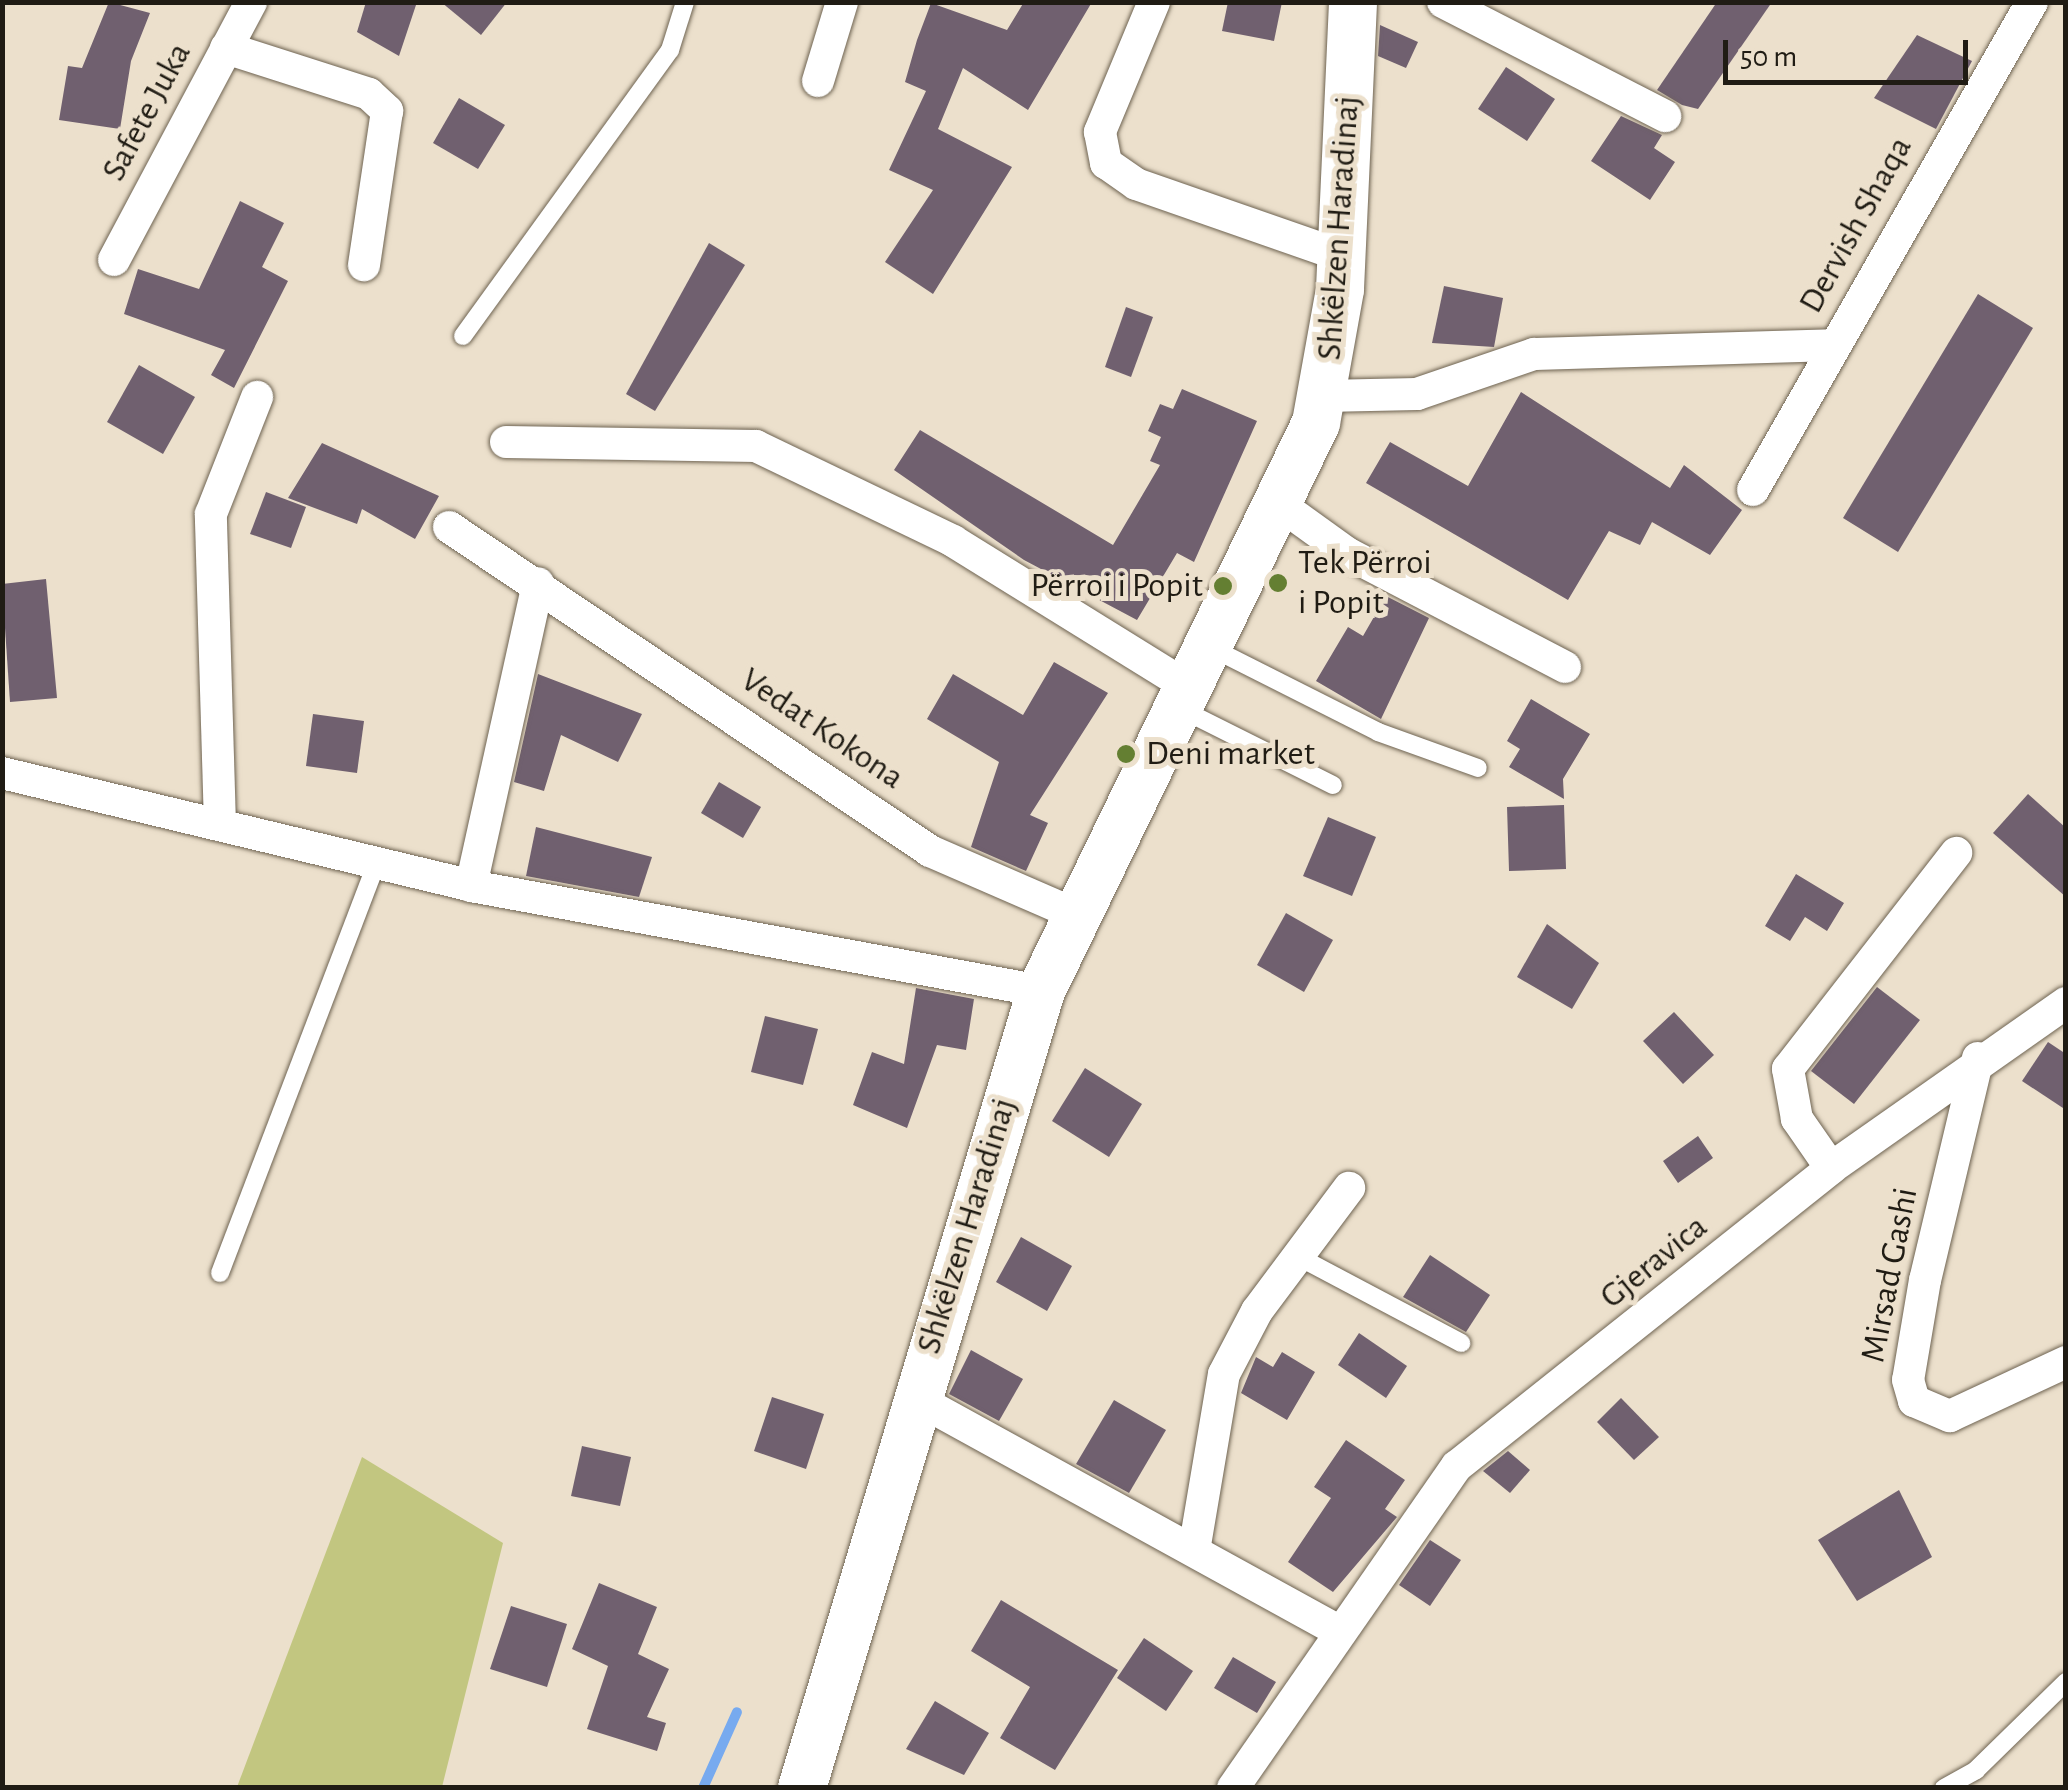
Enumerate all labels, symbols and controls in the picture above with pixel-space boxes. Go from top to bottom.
scale bar [1728,20,1973,82]
street label: Safete Juka [93,36,201,188]
text: 50 m [1740,42,1797,72]
street label: Shkëlzen Haradinaj [1309,95,1369,361]
street label: Dervish Shaqa [1790,129,1922,321]
place label: Tek Përroi i Popit [1298,542,1432,624]
place label: Përroi i Popit [1031,565,1203,607]
marker: Tek Përroi i Popit [1267,572,1289,594]
marker: Përroi i Popit [1212,575,1234,597]
street label: Vedat Kokona [733,659,911,799]
place label: Deni market [1146,733,1315,775]
marker: Deni market [1115,743,1137,765]
street label: Shkëlzen Haradinaj [908,1093,1026,1359]
street label: Mirsad Gashi [1853,1184,1927,1366]
street label: Gjeravica [1592,1206,1716,1318]

